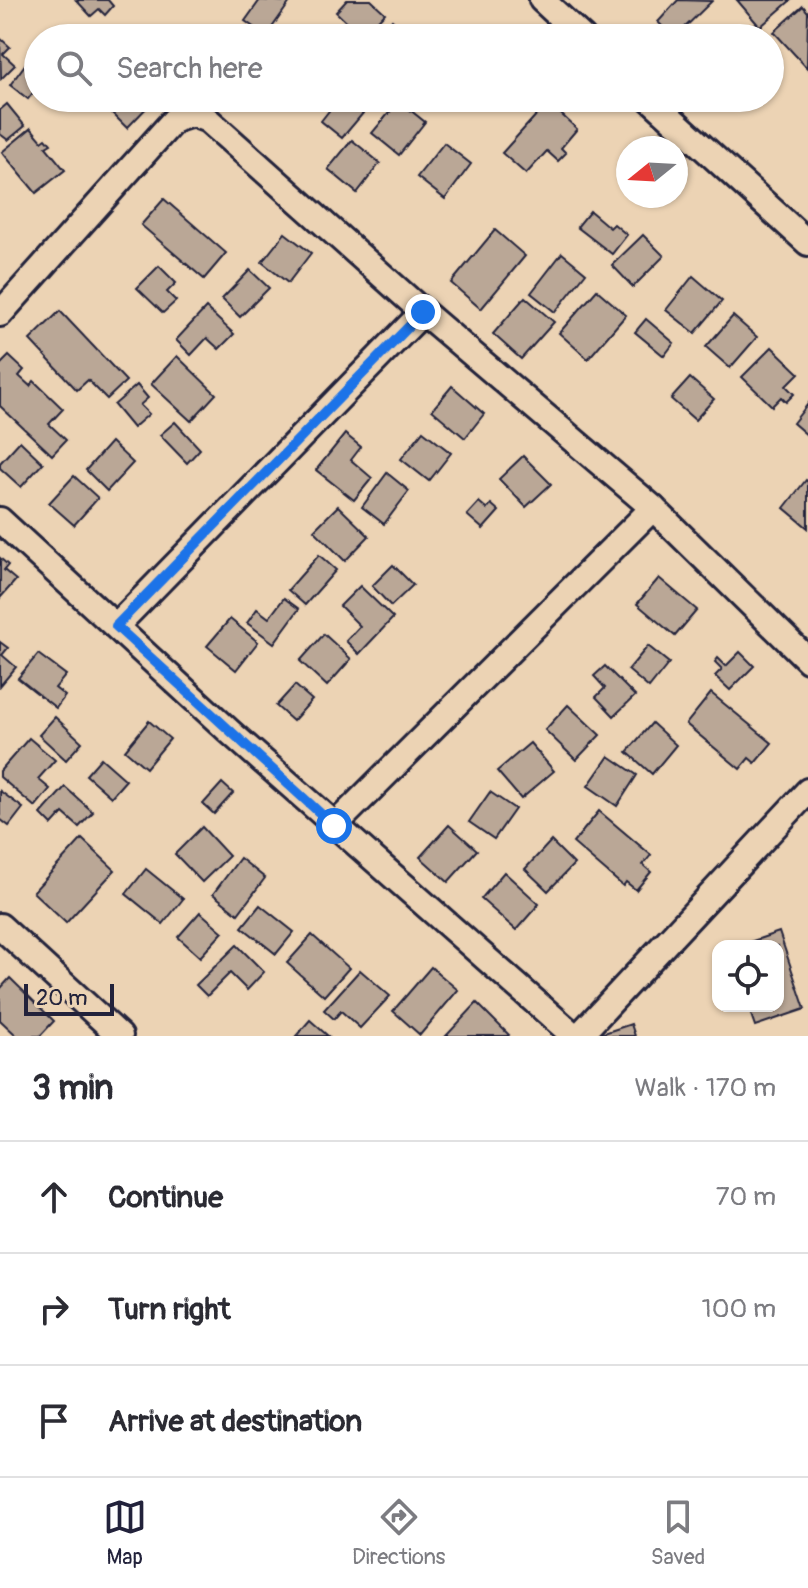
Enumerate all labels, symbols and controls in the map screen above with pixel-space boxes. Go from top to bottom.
search box [24,24,784,112]
icon: search [52,46,96,90]
text: Search here [116,50,263,87]
north arrow [616,136,688,208]
route end [405,294,441,330]
route start [316,808,352,844]
map controls [712,940,784,1012]
button: locate [712,940,784,1012]
scale bar [24,980,114,1016]
text: 20 m [36,984,88,1012]
text: 3 min [32,1067,114,1110]
text: Walk · 170 m [635,1072,776,1104]
icon: ahead [32,1175,76,1219]
text: Continue [108,1179,223,1216]
text: 70 m [716,1181,776,1213]
icon: right [32,1287,76,1331]
text: Turn right [108,1291,231,1328]
text: 100 m [702,1293,776,1325]
icon: arrive [32,1399,76,1443]
text: Arrive at destination [108,1403,362,1440]
tab: Map [103,1495,147,1571]
tab: Directions [352,1495,445,1571]
tab: Saved [651,1495,705,1571]

